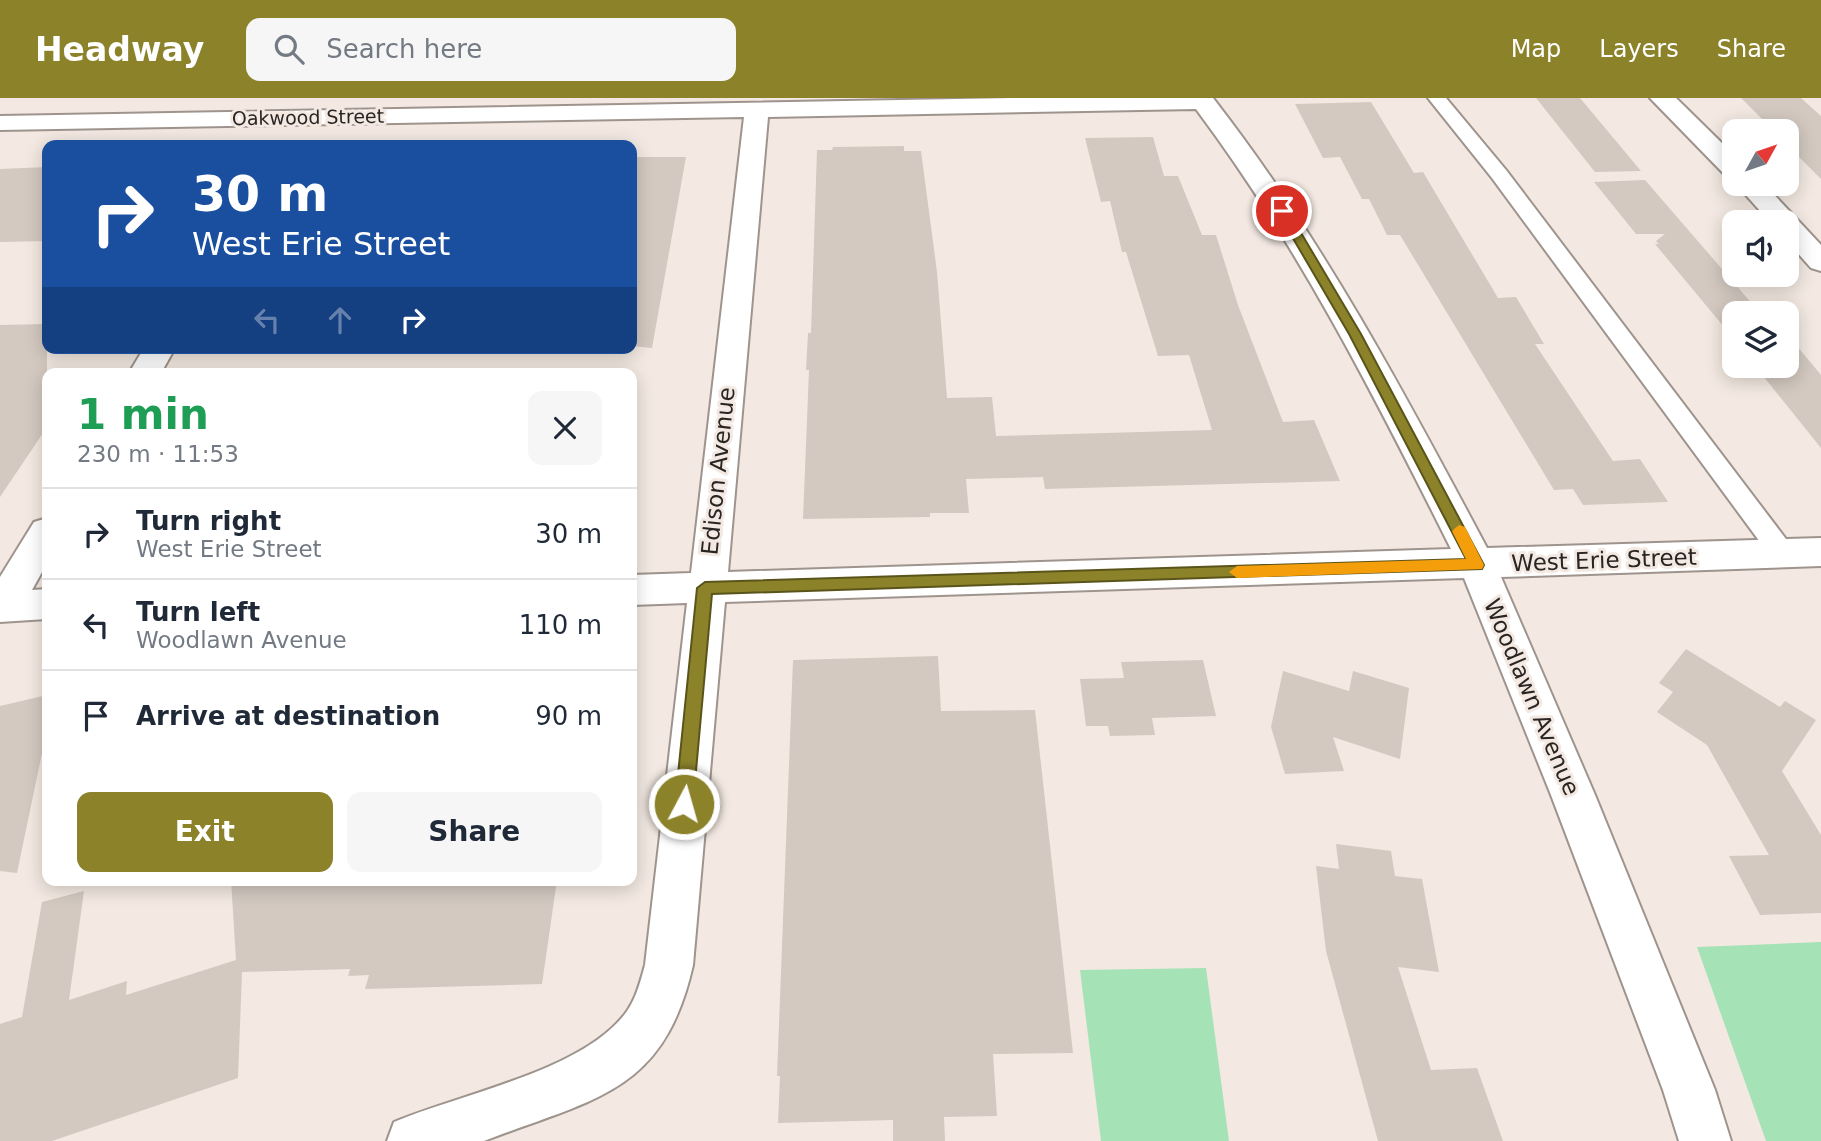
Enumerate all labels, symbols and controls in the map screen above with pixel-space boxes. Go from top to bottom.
search box [246,18,736,81]
text: Headway [35,30,204,69]
icon: search [270,30,308,68]
text: Search here [326,34,482,64]
text: Map [1511,35,1561,63]
text: Layers [1599,35,1679,63]
text: Share [1717,35,1786,63]
street label: Oakwood Street [232,105,384,129]
north arrow [1722,119,1799,196]
map controls [1722,119,1799,378]
text: 30 m [192,166,328,223]
icon: right [77,168,168,259]
pin [1252,181,1312,241]
icon: arrive [1263,192,1301,230]
button: sound [1722,210,1799,287]
text: West Erie Street [192,225,450,263]
icon: left [248,301,286,339]
icon: ahead [321,301,359,339]
icon: right [394,301,432,339]
button: layers [1722,301,1799,378]
street label: Edison Avenue [696,386,740,556]
text: 1 min [77,390,209,439]
button: close [528,391,602,465]
text: 230 m · 11:53 [77,441,239,467]
text: Turn right [136,506,281,536]
icon: right [77,515,115,553]
text: 30 m [535,519,602,549]
text: West Erie Street [136,536,322,562]
street label: West Erie Street [1511,544,1697,576]
street label: Woodlawn Avenue [1479,595,1585,799]
text: Turn left [136,597,260,627]
icon: left [77,606,115,644]
text: 110 m [519,610,602,640]
text: Woodlawn Avenue [136,627,347,653]
icon: arrive [77,697,115,735]
text: Arrive at destination [136,701,440,731]
text: 90 m [535,701,602,731]
position arrow [647,767,721,841]
button: Exit [77,792,333,872]
button: Share [347,792,602,872]

